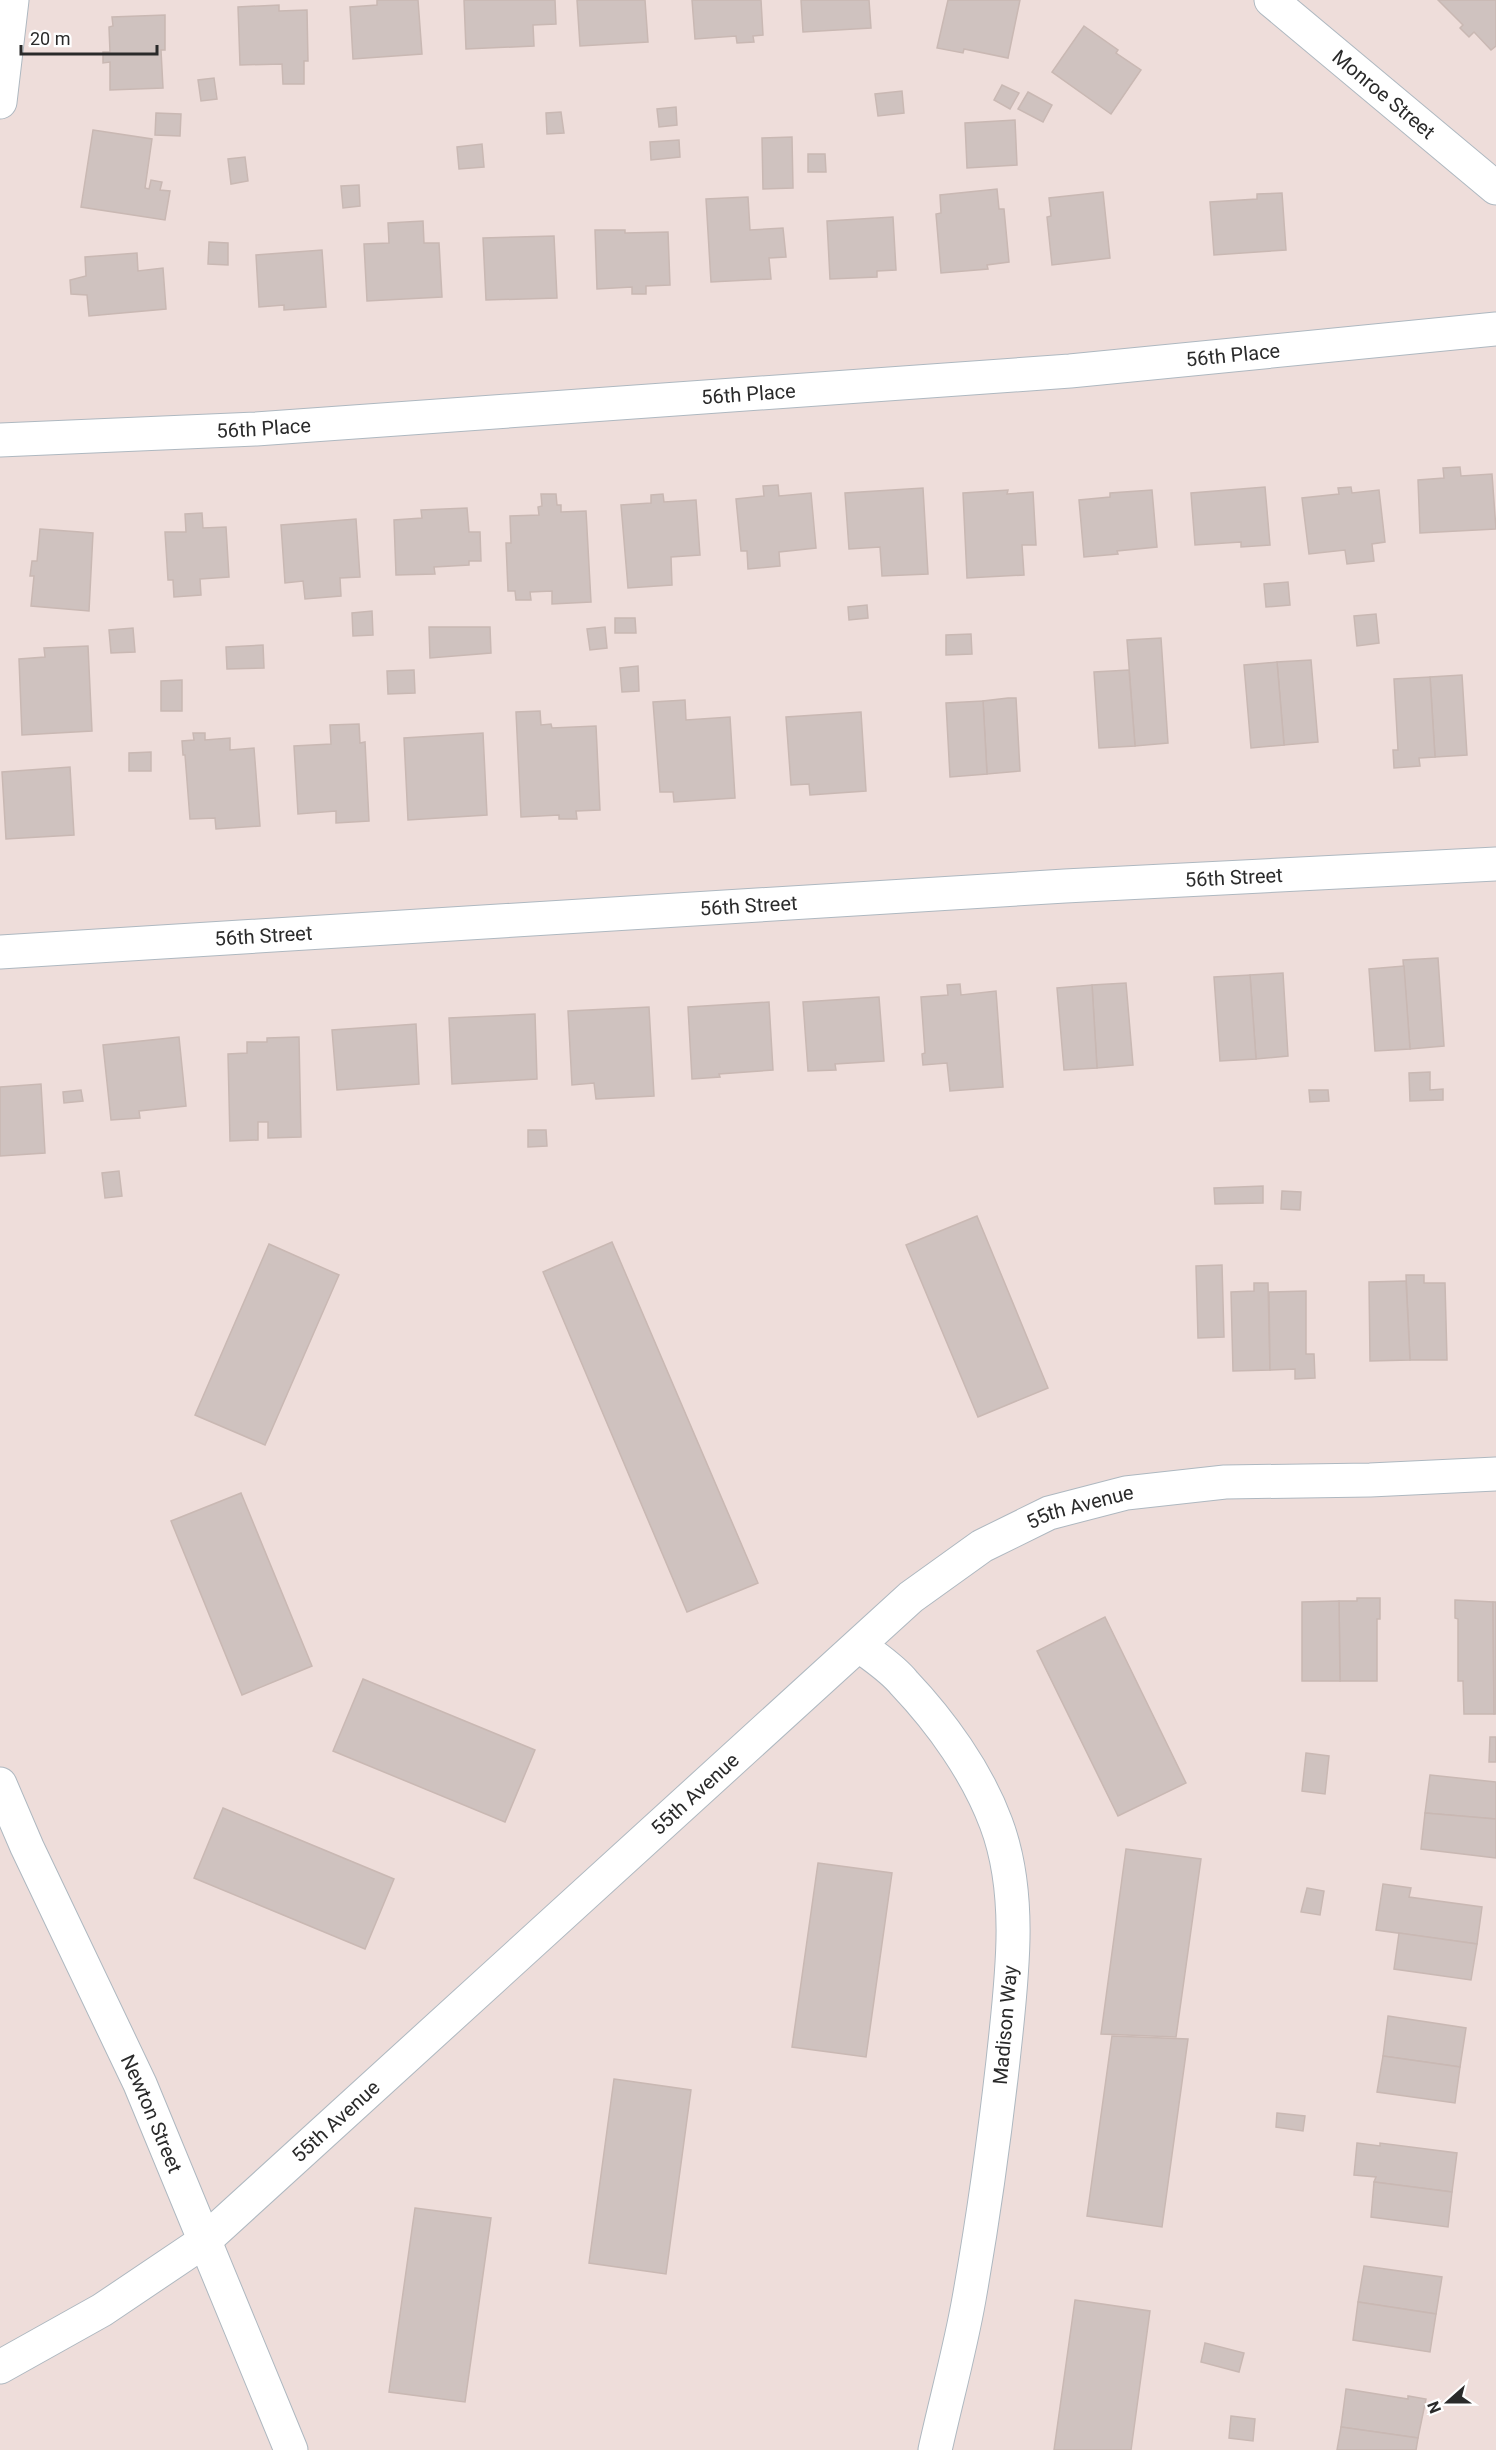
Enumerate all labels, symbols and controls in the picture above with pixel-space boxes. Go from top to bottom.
scale bar [21,18,158,56]
text: 20 m [30,28,70,49]
street label: Monroe Street [1328,45,1440,144]
street label: 56th Place [1185,338,1281,372]
street label: 56th Place [701,379,796,409]
street label: 56th Place [216,413,312,443]
street label: 56th Street [1184,863,1283,892]
street label: 56th Street [699,891,798,921]
street label: 56th Street [214,921,313,951]
street label: 55th Avenue [1022,1480,1134,1534]
street label: 55th Avenue [646,1748,744,1840]
street label: Madison Way [988,1964,1022,2086]
street label: Newton Street [116,2051,187,2177]
street label: 55th Avenue [287,2075,385,2167]
north arrow [1418,2372,1478,2432]
text: N [1424,2399,1445,2416]

